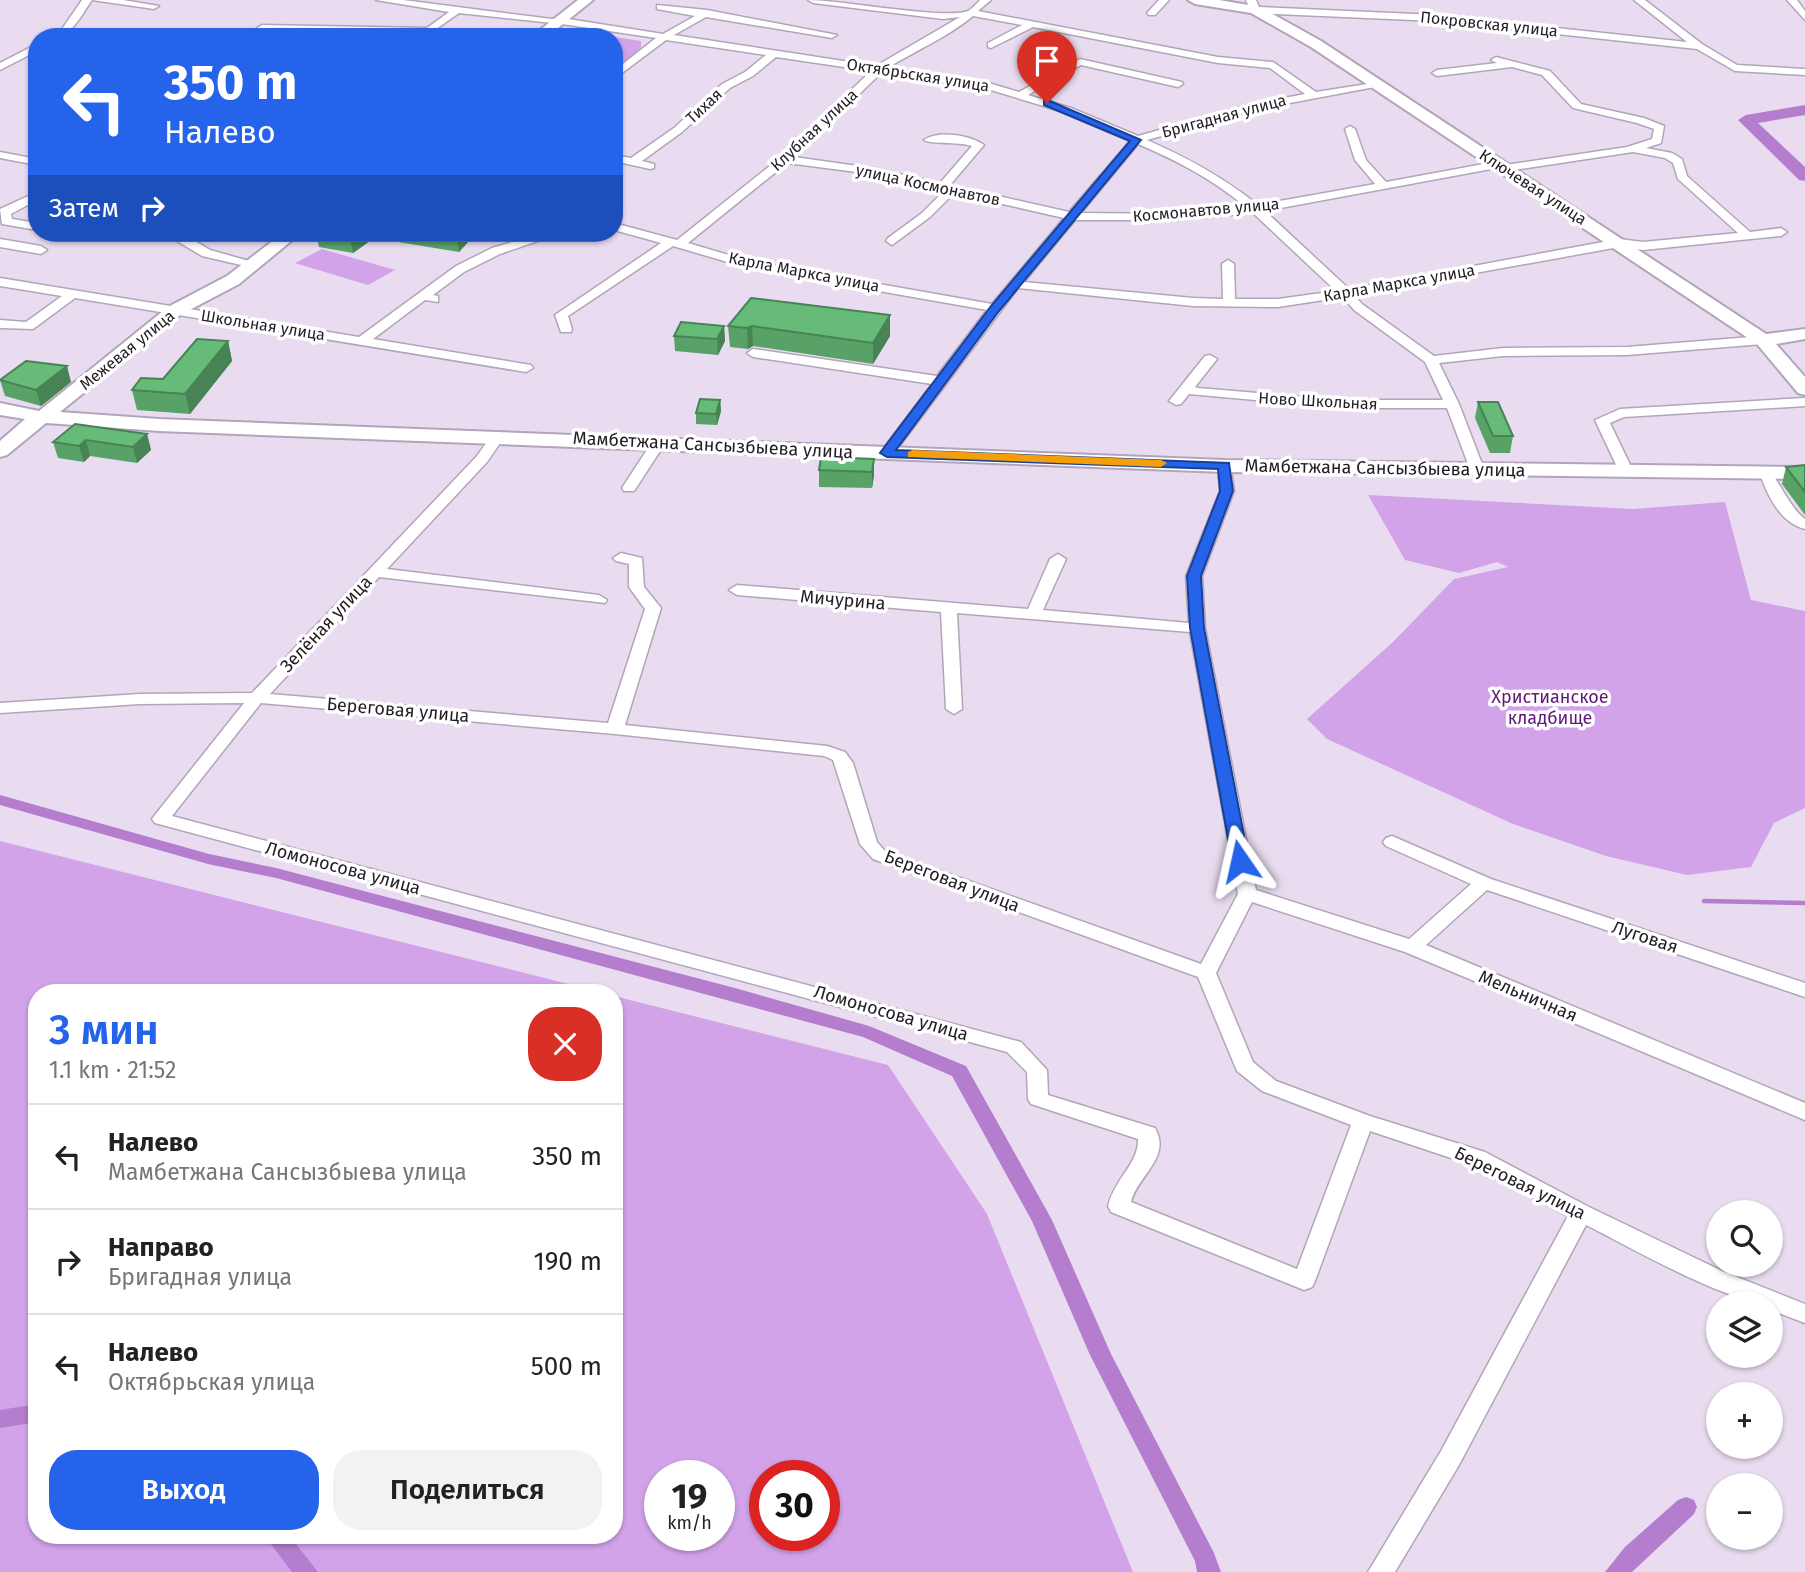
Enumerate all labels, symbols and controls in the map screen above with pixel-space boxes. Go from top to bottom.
street label: Покровская улица [1419,7,1559,41]
pin [1017,31,1077,103]
icon: arrive [1028,42,1066,80]
text: 350 m [164,53,297,112]
street label: Октябрьская улица [845,54,991,96]
icon: left [49,56,140,147]
street label: Тихая [682,85,726,127]
street label: Клубная улица [767,85,861,175]
street label: Бригадная улица [1160,90,1288,142]
text: Налево [164,113,276,151]
street label: Ключевая улица [1476,145,1590,229]
street label: улица Космонавтов [854,160,1002,210]
icon: right [133,189,171,227]
text: Затем [49,193,119,224]
street label: Космонавтов улица [1132,194,1280,226]
street label: Карла Маркса улица [727,248,881,296]
street label: Карла Маркса улица [1322,260,1476,306]
street label: Межевая улица [76,306,178,394]
street label: Школьная улица [200,306,326,344]
street label: Ново Школьная [1258,388,1378,414]
street label: Мамбетжана Сансызбыева улица [572,427,854,463]
street label: Мамбетжана Сансызбыева улица [1244,455,1526,481]
street label: Зелёная улица [276,571,376,677]
street label: Мичурина [799,585,887,615]
park label: Христианское кладбище [1491,686,1609,729]
street label: Береговая улица [326,693,470,727]
position arrow [1203,824,1277,898]
street label: Ломоносова улица [263,837,423,899]
street label: Береговая улица [881,845,1023,917]
street label: Луговая [1609,916,1681,958]
street label: Мельничная [1475,965,1581,1027]
street label: Ломоносова улица [811,980,971,1046]
text: 3 мин [49,1005,159,1055]
button: close [528,1007,602,1081]
text: 1.1 km · 21:52 [49,1056,176,1084]
text: Налево [108,1127,198,1158]
icon: left [49,1138,87,1176]
text: 350 m [532,1141,602,1172]
street label: Береговая улица [1451,1142,1589,1224]
text: Мамбетжана Сансызбыева улица [108,1158,467,1186]
map controls [1706,1200,1783,1550]
button: search [1706,1200,1783,1277]
text: Направо [108,1232,214,1263]
icon: right [49,1243,87,1281]
text: 190 m [533,1246,602,1277]
text: Бригадная улица [108,1263,292,1291]
button: layers [1706,1291,1783,1368]
text: Налево [108,1337,198,1368]
icon: left [49,1348,87,1386]
text: 500 m [531,1351,602,1382]
text: Октябрьская улица [108,1368,315,1396]
button: + [1706,1382,1783,1459]
button: Выход [49,1450,319,1530]
button: Поделиться [333,1450,602,1530]
speed limit sign: 30 [749,1460,840,1551]
button: − [1706,1473,1783,1550]
text: 19 [672,1475,707,1517]
text: km/h [667,1512,712,1534]

